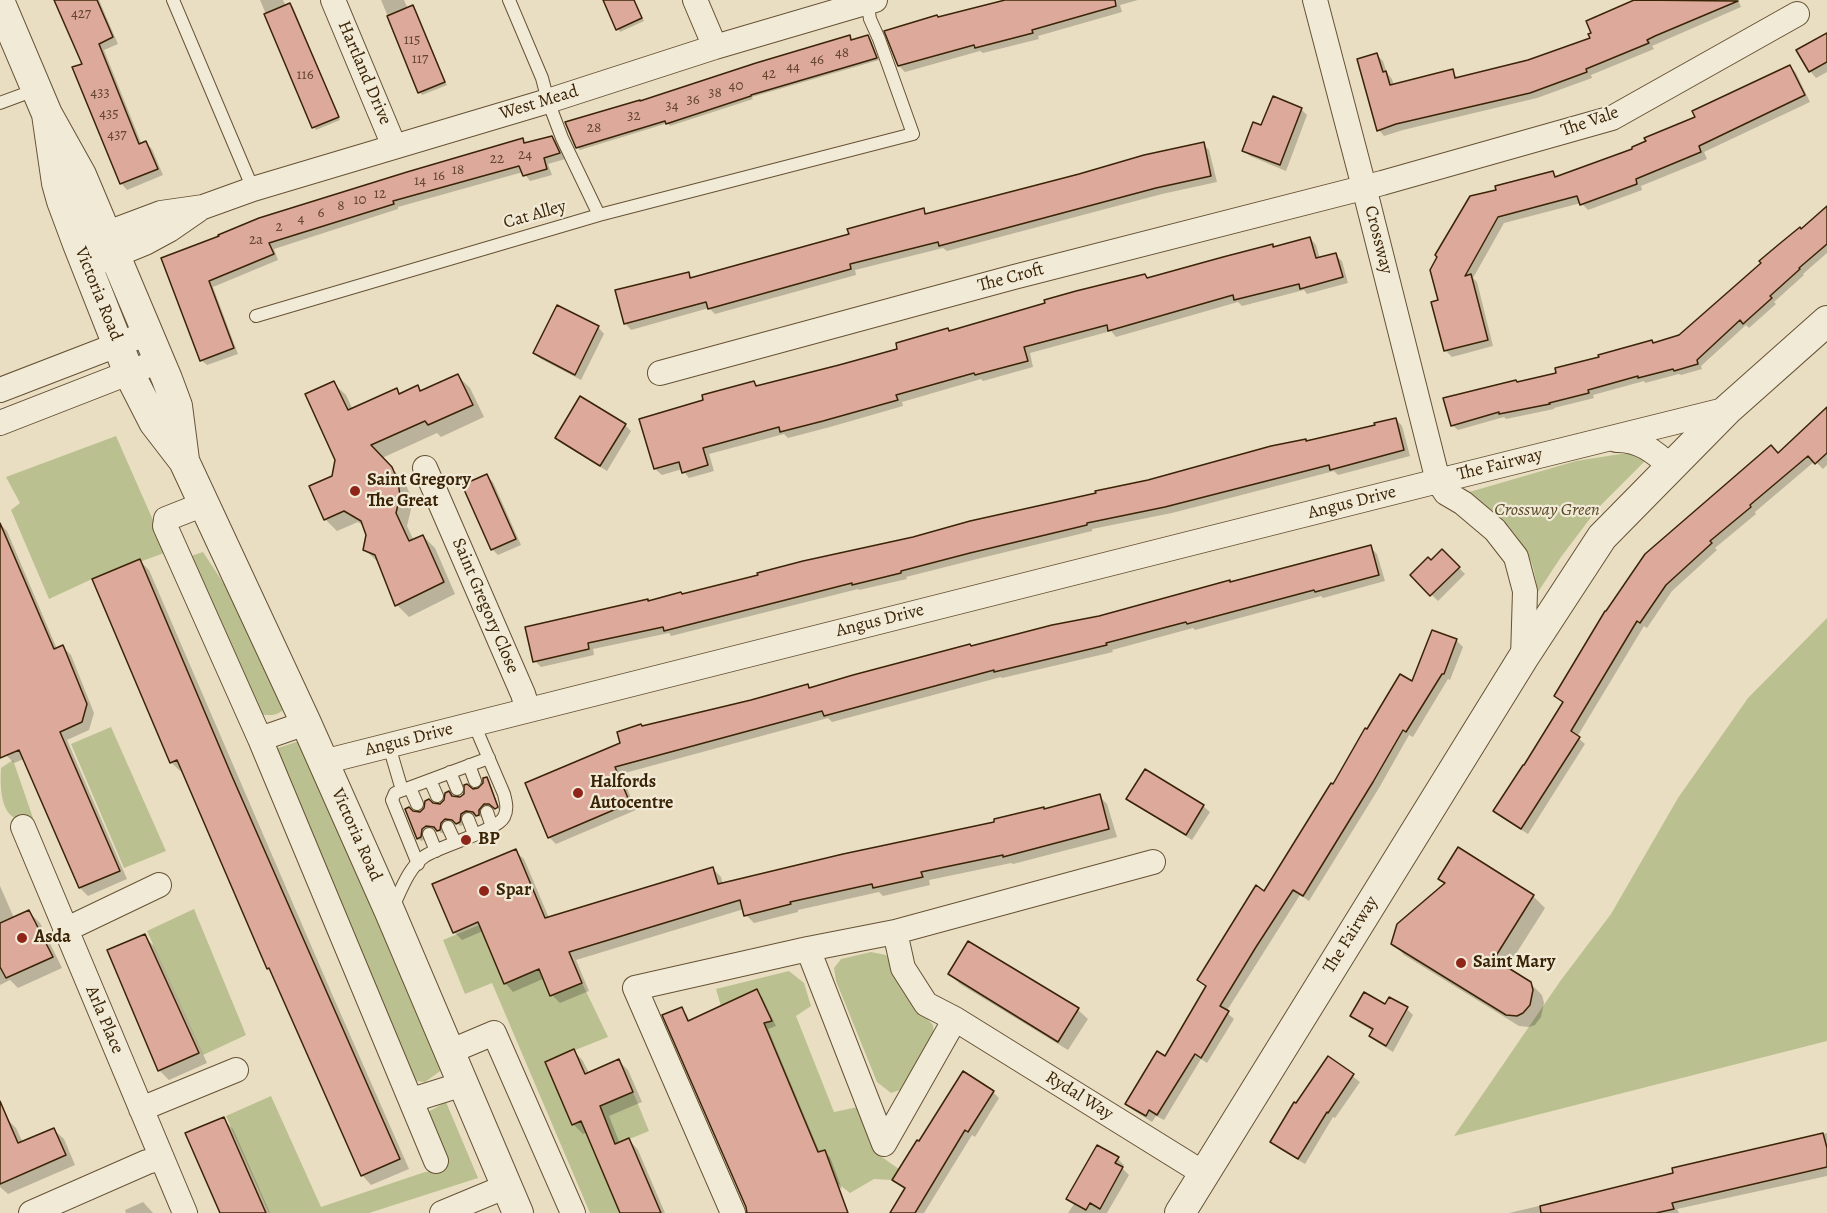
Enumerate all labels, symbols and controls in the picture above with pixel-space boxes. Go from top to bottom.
house number: 427 [71,5,91,23]
street label: Hartland Drive [332,18,396,128]
house number: 115 [404,31,420,49]
house number: 48 [835,44,849,62]
house number: 117 [412,50,428,68]
house number: 46 [810,51,824,69]
house number: 44 [786,58,800,76]
house number: 42 [762,65,776,83]
house number: 116 [296,66,314,84]
house number: 40 [729,77,743,95]
street label: West Mead [497,81,581,125]
house number: 433 [90,84,110,102]
house number: 38 [708,84,722,102]
house number: 36 [686,91,700,109]
house number: 34 [665,97,679,115]
street label: The Vale [1558,102,1622,142]
house number: 435 [99,105,119,123]
house number: 32 [627,107,641,125]
house number: 28 [587,119,601,137]
house number: 437 [107,126,127,144]
house number: 24 [518,146,532,164]
house number: 22 [490,150,504,168]
house number: 18 [452,161,464,179]
house number: 16 [433,167,445,185]
house number: 14 [414,172,426,190]
house number: 12 [374,185,386,203]
house number: 10 [353,191,367,209]
street label: Cat Alley [501,196,569,234]
house number: 8 [337,197,345,215]
house number: 6 [318,204,324,222]
street label: Crossway [1359,204,1397,276]
house number: 4 [298,210,304,228]
house number: 2 [275,218,283,236]
house number: 2a [249,231,263,249]
street label: Victoria Road [69,244,127,344]
street label: The Croft [975,259,1047,297]
street label: The Fairway [1455,444,1545,486]
place label: Saint Gregory The Great [367,470,471,512]
street label: Angus Drive [1306,482,1398,524]
marker: Saint Gregory The Great [348,484,362,498]
park label: Crossway Green [1494,500,1600,522]
street label: Saint Gregory Close [447,535,523,677]
street label: Angus Drive [834,600,926,642]
street label: Angus Drive [363,719,455,761]
place label: Halfords Autocentre [590,772,673,814]
street label: Victoria Road [326,785,386,885]
marker: Halfords Autocentre [571,786,585,800]
place label: BP [478,829,500,851]
marker: BP [459,833,473,847]
place label: Spar [496,880,531,902]
marker: Spar [477,884,491,898]
street label: The Fairway [1319,892,1383,978]
place label: Asda [34,927,71,949]
marker: Asda [15,931,29,945]
place label: Saint Mary [1473,952,1555,974]
marker: Saint Mary [1454,956,1468,970]
street label: Arla Place [80,983,128,1057]
street label: Rydal Way [1041,1067,1117,1125]

